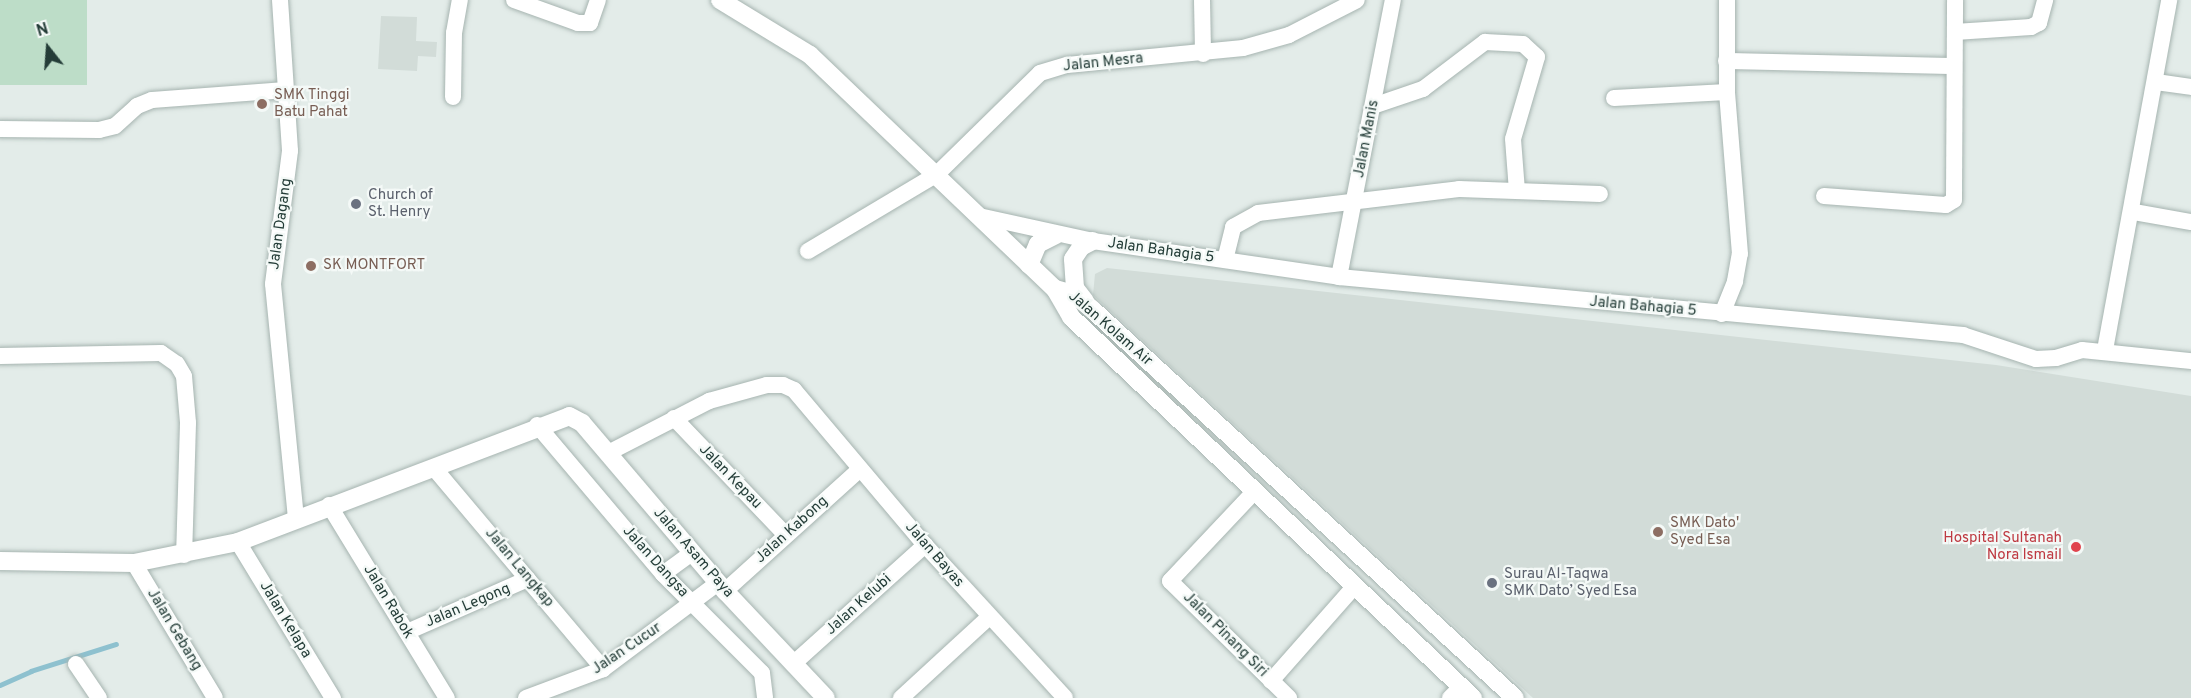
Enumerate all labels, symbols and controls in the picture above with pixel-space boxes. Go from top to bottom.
north arrow [18,18,78,78]
text: N [34,20,51,42]
street label: Jalan Mesra [1062,50,1144,76]
place label: SMK Tinggi Batu Pahat [274,86,350,121]
marker: SMK Tinggi Batu Pahat [255,97,269,111]
street label: Jalan Manis [1351,98,1383,180]
street label: Jalan Dagang [266,177,296,271]
place label: Church of St. Henry [368,186,433,221]
marker: Church of St. Henry [349,197,363,211]
street label: Jalan Bahagia 5 [1106,235,1216,267]
place label: SK MONTFORT [323,257,425,275]
marker: SK MONTFORT [304,259,318,273]
street label: Jalan Kolam Air [1064,287,1156,371]
street label: Jalan Bahagia 5 [1589,293,1697,321]
street label: Jalan Kepau [695,441,765,513]
street label: Jalan Kabong [752,493,832,567]
street label: Jalan Asam Paya [649,504,737,602]
place label: SMK Dato' Syed Esa [1670,514,1739,549]
street label: Jalan Bayas [901,519,967,591]
street label: Jalan Dangsa [618,523,692,601]
street label: Jalan Langkap [481,525,557,611]
marker: SMK Dato' Syed Esa [1651,525,1665,539]
place label: Hospital Sultanah Nora Ismail [1943,529,2062,564]
marker: Hospital Sultanah Nora Ismail [2067,538,2085,556]
street label: Jalan Rabok [359,562,417,642]
place label: Surau Al-Taqwa SMK Dato’ Syed Esa [1504,565,1637,600]
street label: Jalan Kelubi [822,571,896,639]
marker: Surau Al-Taqwa SMK Dato’ Syed Esa [1485,576,1499,590]
street label: Jalan Kelapa [255,578,315,662]
street label: Jalan Legong [423,580,513,632]
street label: Jalan Gebang [143,586,205,674]
street label: Jalan Pinang Siri [1179,589,1271,681]
street label: Jalan Cucur [589,619,665,679]

